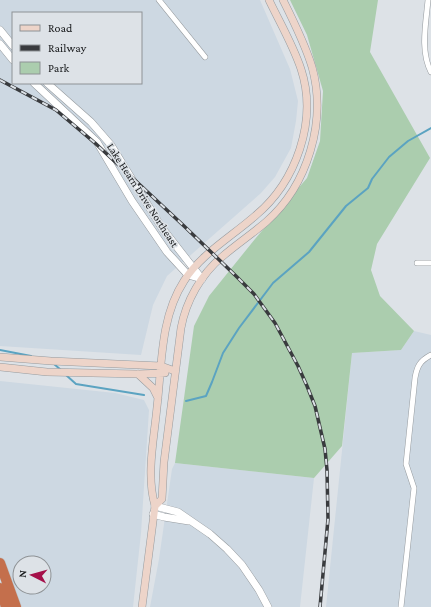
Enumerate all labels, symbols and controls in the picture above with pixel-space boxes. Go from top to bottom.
legend [12,12,142,84]
text: Road [48,21,73,35]
text: Railway [48,41,87,55]
text: Park [48,61,70,75]
street label: Lake Hearn Drive Northeast [105,141,181,250]
north arrow [12,555,52,595]
text: N [16,569,28,578]

